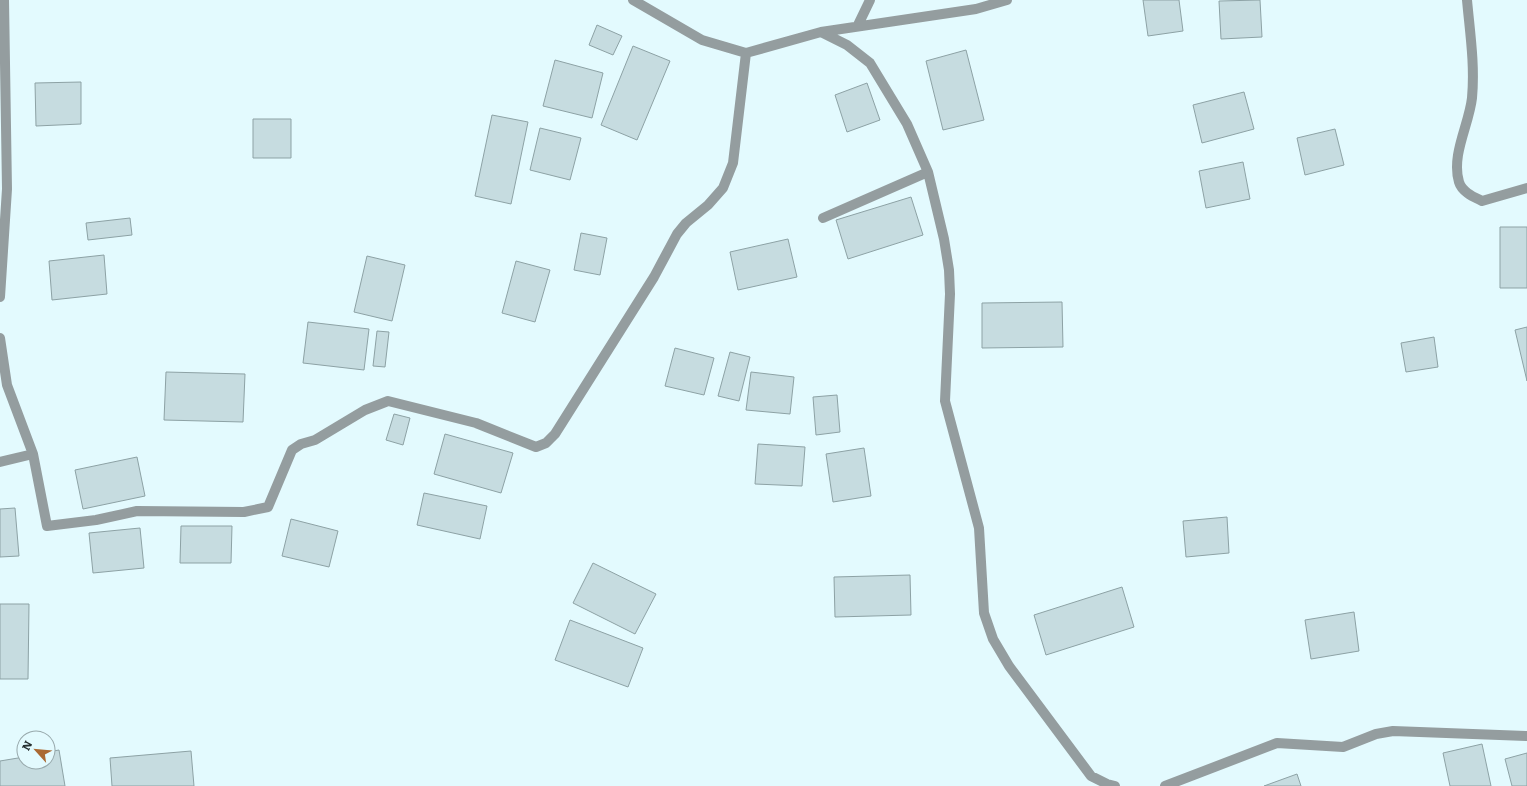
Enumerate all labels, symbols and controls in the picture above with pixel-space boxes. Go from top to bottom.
north arrow [16,730,56,770]
text: N [17,737,35,753]

